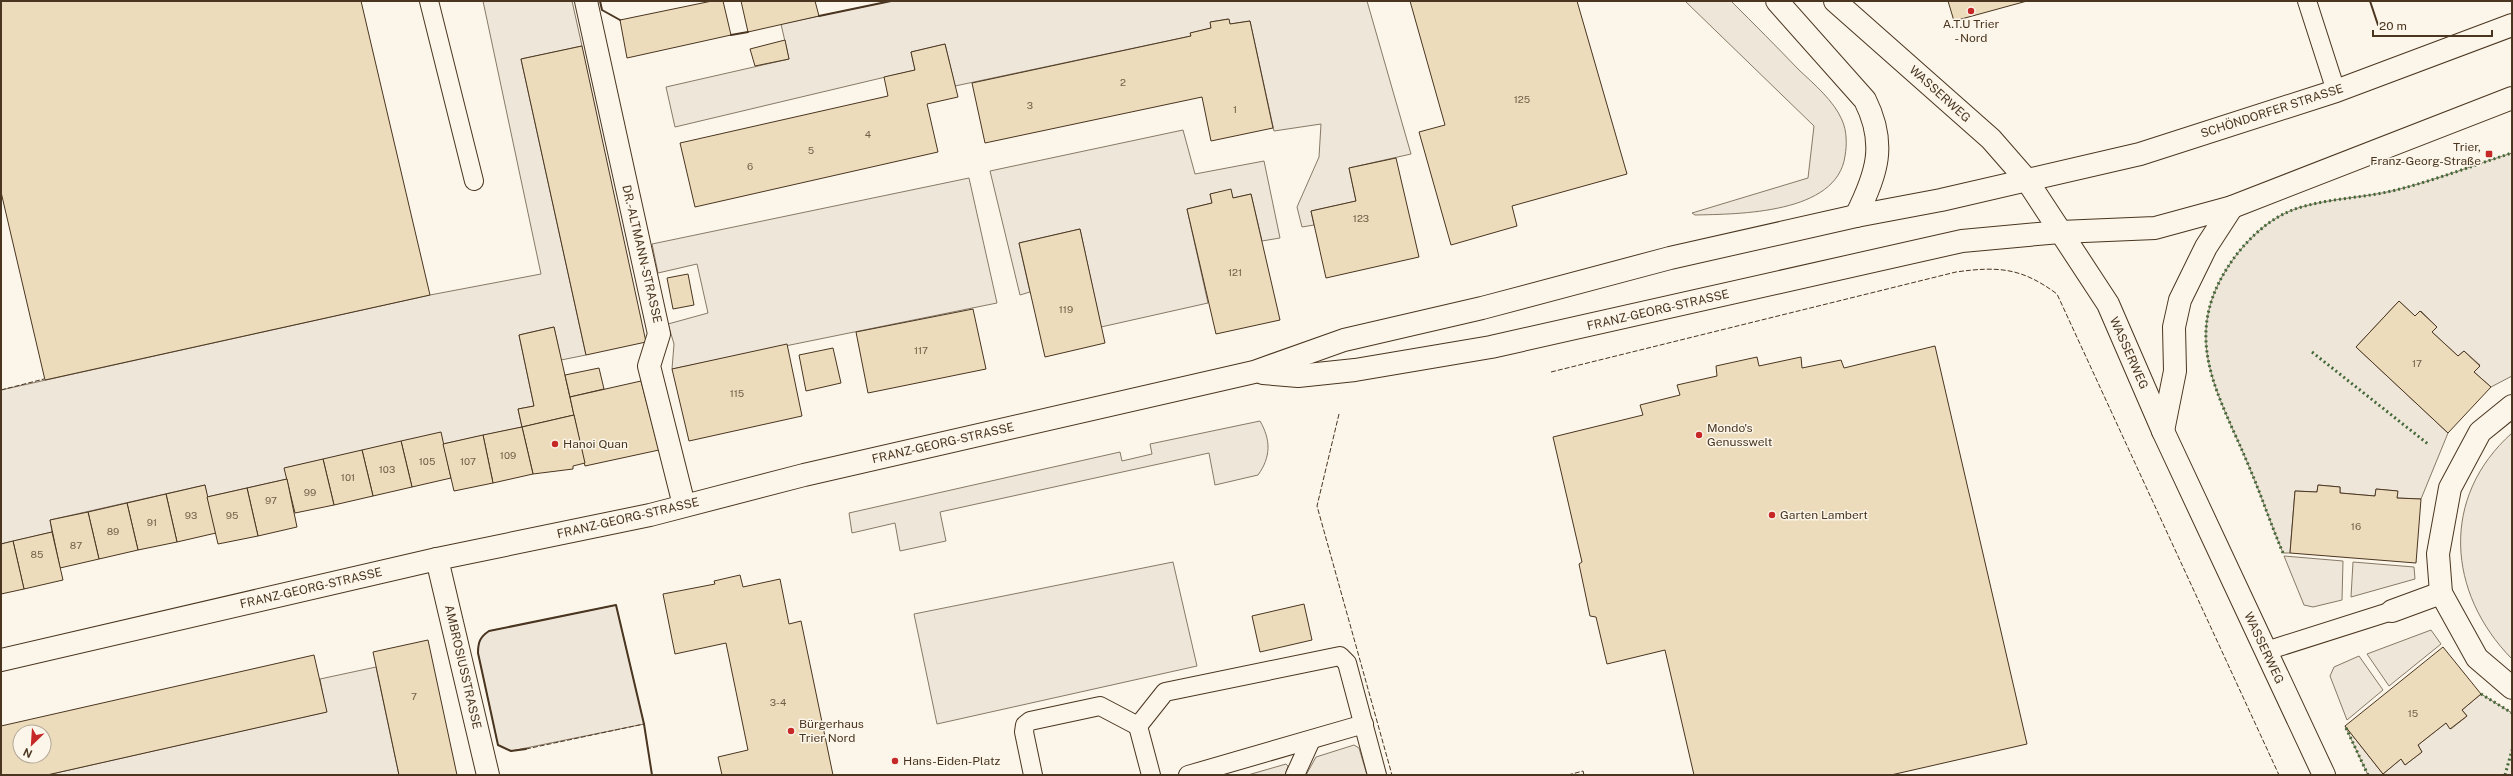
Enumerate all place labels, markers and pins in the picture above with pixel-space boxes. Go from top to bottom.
marker: A.T.U Trier - Nord [1966,6,1976,16]
place label: A.T.U Trier - Nord [1943,17,2000,45]
place label: Trier, Franz-Georg-Straße [2370,140,2481,168]
marker: Trier, Franz-Georg-Straße [2484,149,2494,159]
place label: Mondo's Genusswelt [1707,421,1773,449]
marker: Mondo's Genusswelt [1694,430,1704,440]
place label: Hanoi Quan [563,437,628,451]
marker: Hanoi Quan [550,439,560,449]
place label: Garten Lambert [1780,508,1868,522]
marker: Garten Lambert [1767,510,1777,520]
place label: Bürgerhaus Trier Nord [799,717,864,745]
marker: Bürgerhaus Trier Nord [786,726,796,736]
place label: Hans-Eiden-Platz [903,754,1001,768]
marker: Hans-Eiden-Platz [890,756,900,766]

